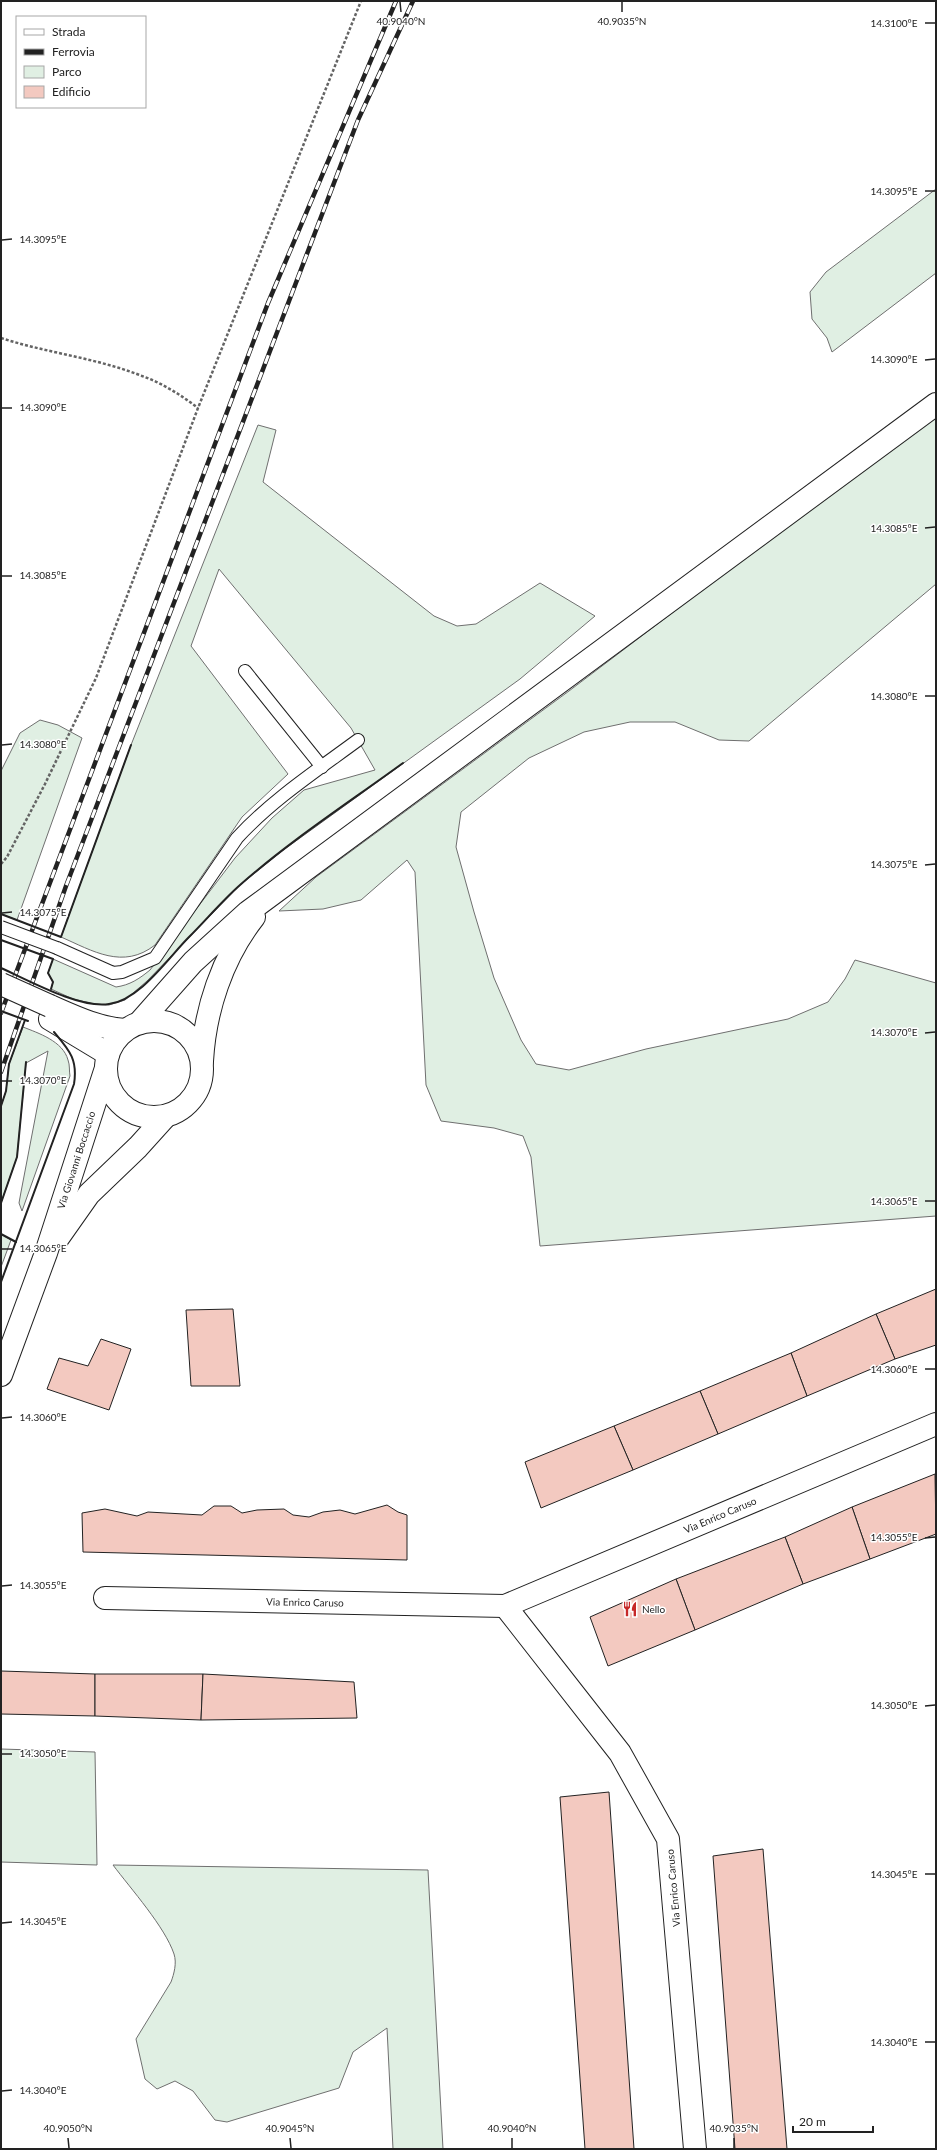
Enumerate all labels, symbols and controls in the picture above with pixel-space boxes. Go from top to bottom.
text: 40.9040°N [377,15,425,27]
text: 40.9035°N [598,15,646,27]
legend [16,16,146,108]
text: 14.3100°E [870,17,918,29]
text: Strada [52,24,85,39]
text: Ferrovia [52,44,95,59]
text: Parco [52,64,82,79]
text: Edificio [52,84,91,99]
text: 14.3095°E [870,185,918,197]
text: 14.3095°E [19,233,67,245]
text: 14.3090°E [870,353,918,365]
text: 14.3090°E [19,401,67,413]
text: 14.3085°E [870,522,918,534]
text: 14.3085°E [19,569,67,581]
text: 14.3080°E [870,690,918,702]
text: 14.3080°E [19,738,67,750]
text: 14.3075°E [870,858,918,870]
text: 14.3075°E [19,906,67,918]
text: 14.3070°E [870,1026,918,1038]
text: 14.3070°E [19,1074,67,1086]
street label: Via Giovanni Boccaccio [55,1109,98,1210]
text: 14.3065°E [870,1195,918,1207]
text: 14.3065°E [19,1242,67,1254]
text: 14.3060°E [870,1363,918,1375]
text: 14.3060°E [19,1411,67,1423]
street label: Via Enrico Caruso [682,1494,758,1536]
text: 14.3055°E [870,1531,918,1543]
text: 14.3055°E [19,1579,67,1591]
street label: Via Enrico Caruso [266,1595,344,1609]
restaurant icon: Nello [621,1600,639,1618]
place label: Nello [642,1603,665,1615]
text: 14.3050°E [870,1699,918,1711]
text: 14.3050°E [19,1747,67,1759]
street label: Via Enrico Caruso [664,1848,682,1927]
text: 14.3045°E [870,1868,918,1880]
text: 14.3045°E [19,1915,67,1927]
text: 14.3040°E [870,2036,918,2048]
text: 14.3040°E [19,2084,67,2096]
scale bar [793,2108,873,2134]
text: 20 m [799,2114,826,2129]
text: 40.9050°N [44,2122,92,2134]
text: 40.9045°N [266,2122,314,2134]
text: 40.9040°N [488,2122,536,2134]
text: 40.9035°N [710,2122,758,2134]

